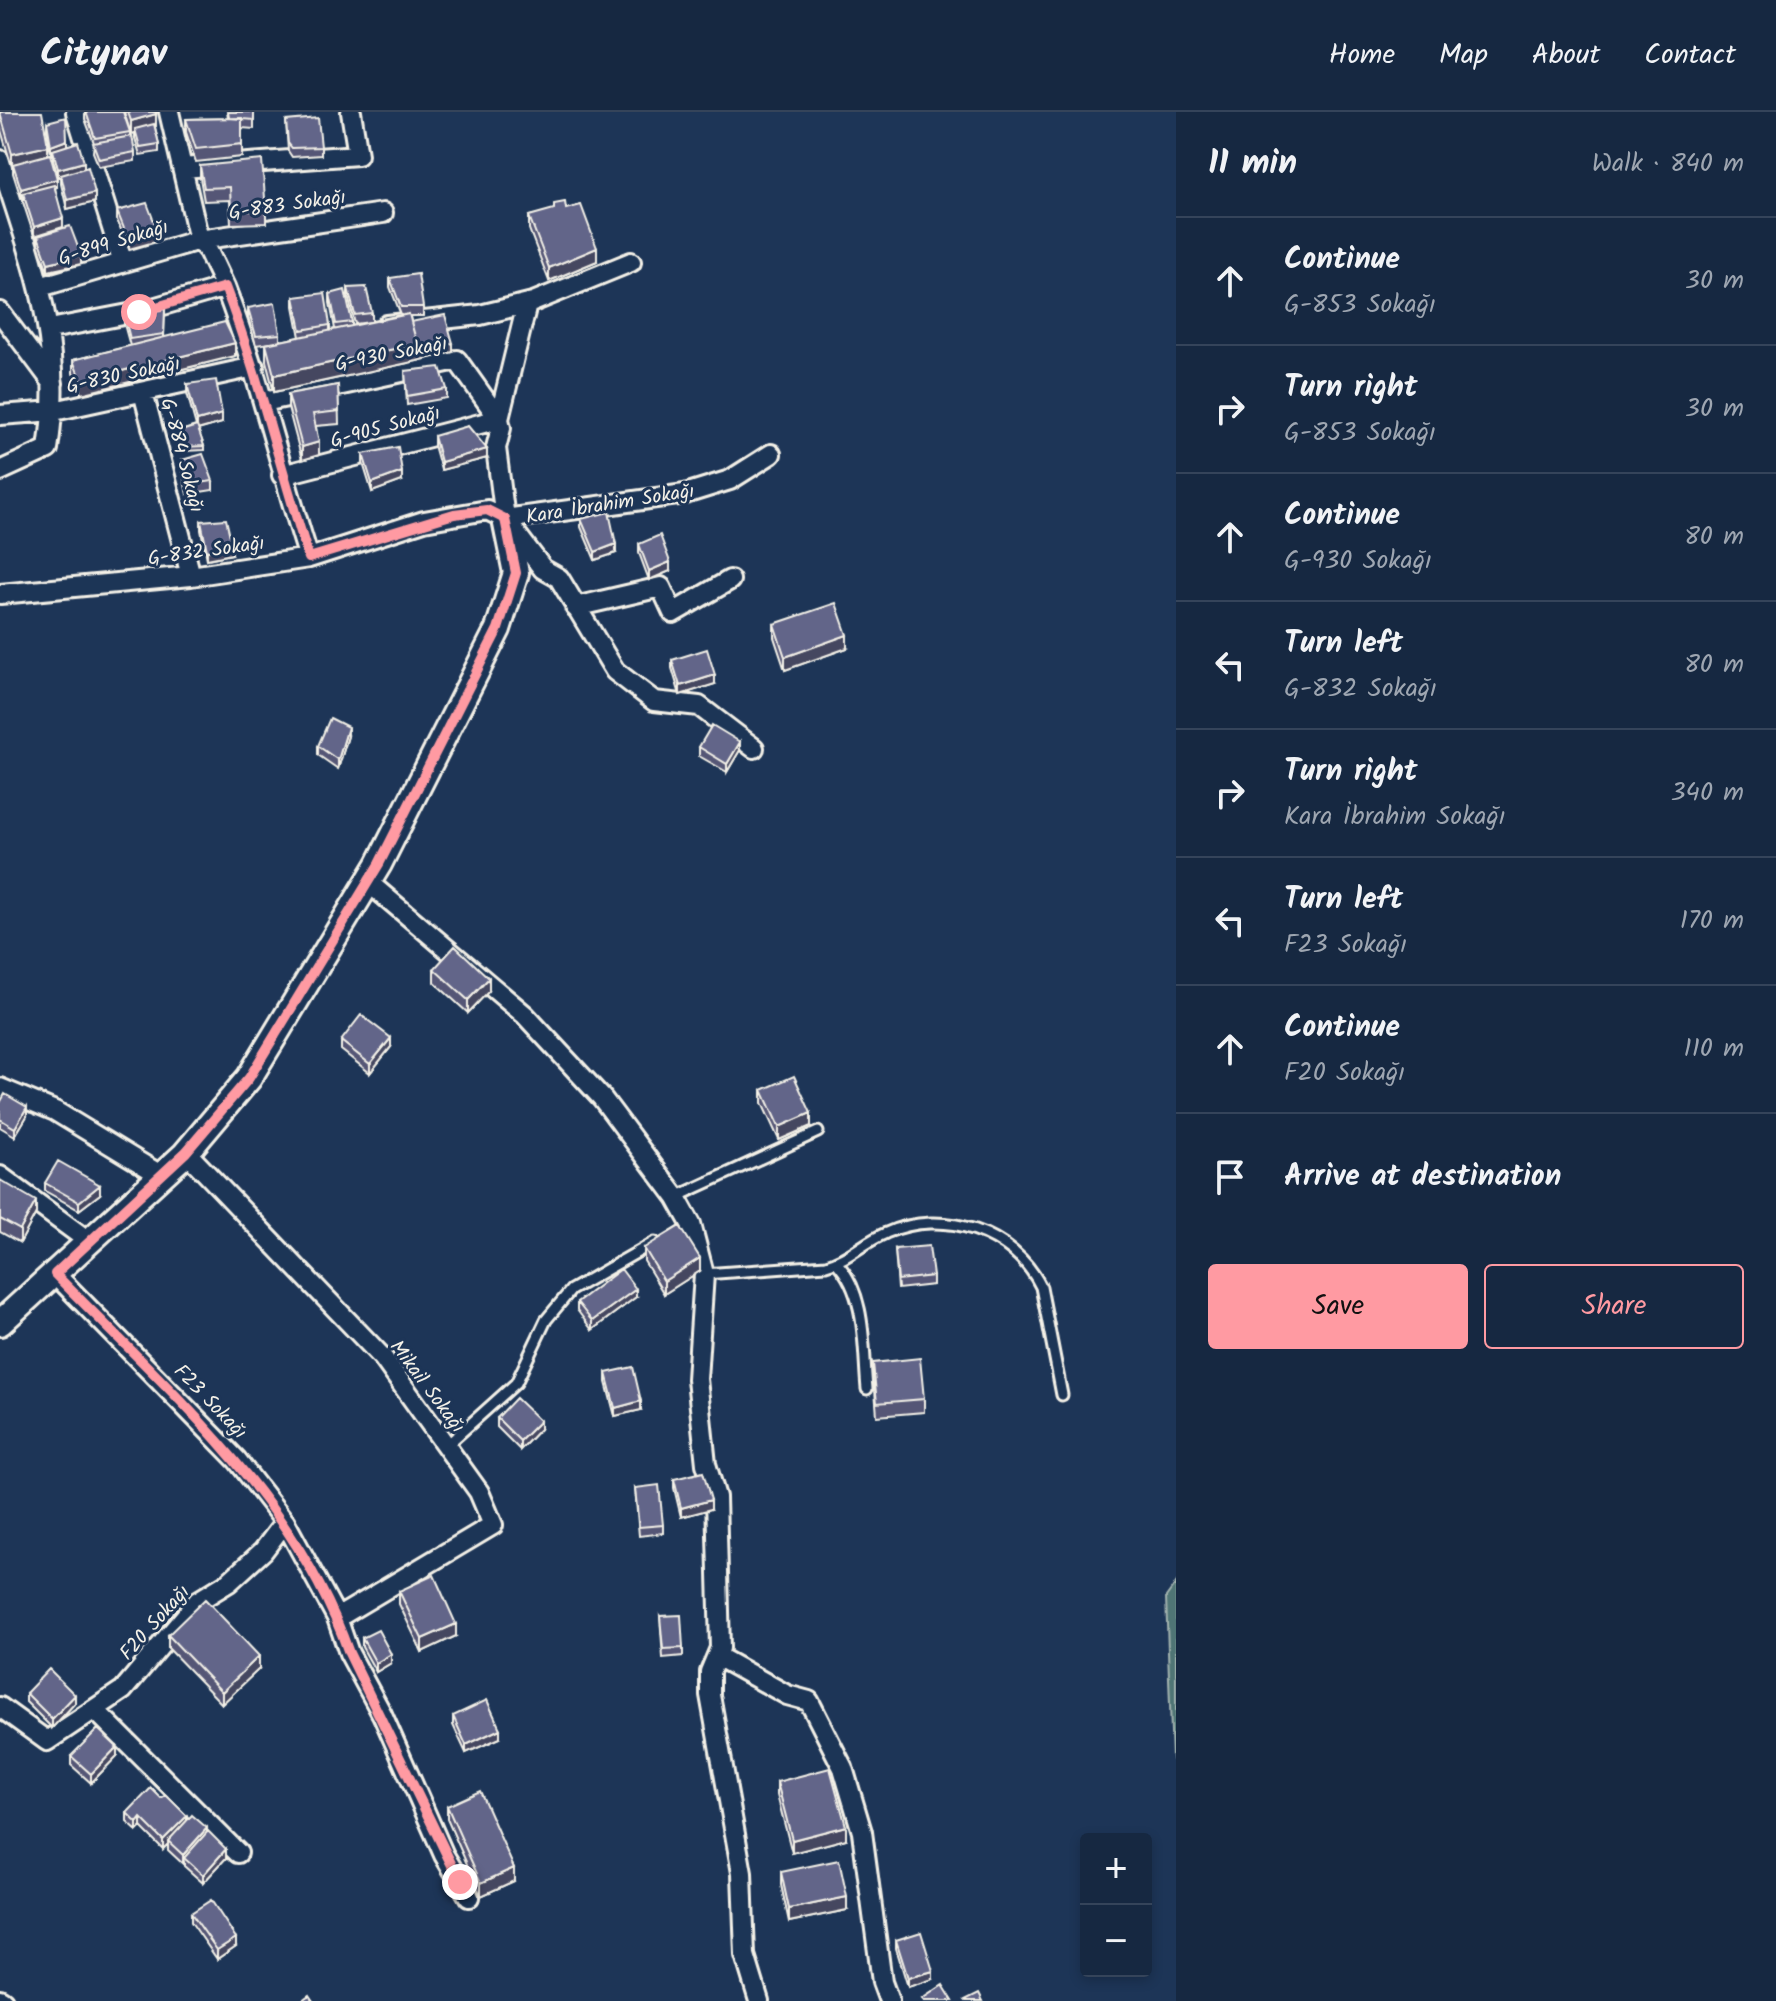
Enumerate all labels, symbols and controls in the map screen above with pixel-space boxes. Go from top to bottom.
text: Citynav [40,25,167,85]
text: Home [1329,33,1395,78]
text: Map [1439,33,1488,78]
text: About [1532,33,1600,78]
text: Contact [1644,33,1736,78]
text: 11 min [1208,137,1297,191]
text: Walk · 840 m [1592,143,1744,185]
street label: G-883 Sokağı [227,182,348,230]
street label: G-899 Sokağı [54,212,173,276]
text: Continue [1284,236,1400,284]
icon: ahead [1208,259,1252,303]
text: 30 m [1685,260,1744,302]
text: G-853 Sokağı [1284,284,1436,326]
route start [121,294,157,330]
street label: G-930 Sokağı [333,328,450,382]
street label: G-830 Sokağı [63,348,183,404]
text: Turn right [1284,364,1417,412]
icon: right [1208,387,1252,431]
text: 30 m [1685,388,1744,430]
street label: G-884 Sokağı [150,395,212,516]
street label: G-905 Sokağı [327,398,444,458]
text: G-853 Sokağı [1284,412,1436,454]
street label: Kara İbrahim Sokağı [524,476,697,534]
text: Continue [1284,492,1400,540]
icon: ahead [1208,515,1252,559]
text: 80 m [1684,516,1744,558]
street label: G-832 Sokağı [146,528,267,576]
text: G-930 Sokağı [1284,540,1432,582]
text: Turn left [1284,620,1403,668]
icon: left [1208,643,1252,687]
text: 80 m [1684,644,1744,686]
text: G-832 Sokağı [1284,668,1437,710]
text: Turn right [1284,748,1417,796]
icon: right [1208,771,1252,815]
text: 340 m [1671,772,1744,814]
text: Kara İbrahim Sokağı [1284,796,1506,838]
text: Turn left [1284,876,1403,924]
icon: left [1208,899,1252,943]
text: 170 m [1680,900,1744,942]
text: F23 Sokağı [1284,924,1407,966]
text: Continue [1284,1004,1400,1052]
icon: ahead [1208,1027,1252,1071]
text: 110 m [1684,1028,1744,1070]
text: F20 Sokağı [1284,1052,1405,1094]
text: Arrive at destination [1284,1153,1561,1201]
icon: arrive [1208,1155,1252,1199]
button: Save [1208,1264,1468,1349]
button: Share [1484,1264,1744,1349]
street label: Mikail Sokağı [381,1334,472,1441]
street label: F23 Sokağı [165,1357,254,1448]
street label: F20 Sokağı [112,1578,199,1669]
map controls [1080,1833,1152,1977]
button: + [1080,1833,1152,1905]
route end [442,1864,478,1900]
button: − [1080,1905,1152,1977]

